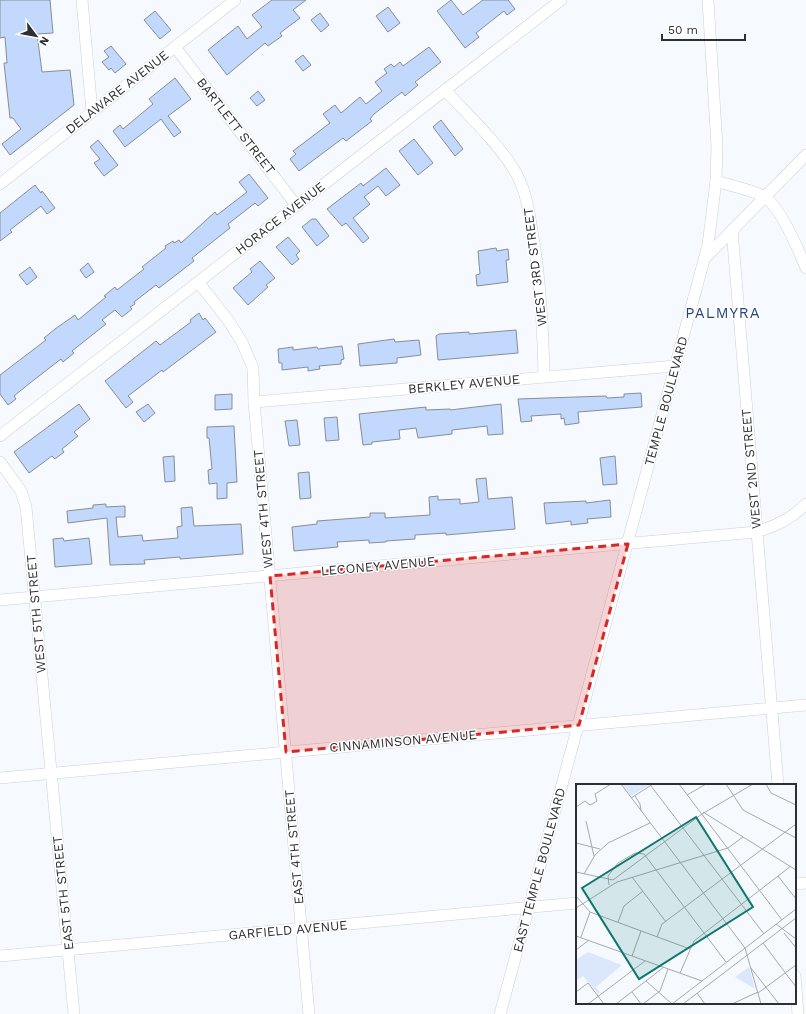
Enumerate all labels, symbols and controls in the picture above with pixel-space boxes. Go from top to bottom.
north arrow [16,16,56,56]
scale bar [662,16,745,42]
text: 50 m [668,23,698,37]
text: N [36,34,52,48]
street label: DELAWARE AVENUE [63,47,171,137]
street label: BARTLETT STREET [194,75,278,177]
street label: HORACE AVENUE [232,179,328,257]
street label: WEST 3RD STREET [520,207,550,327]
district label: PALMYRA [685,304,761,322]
street label: TEMPLE BOULEVARD [641,335,691,467]
street label: BERKLEY AVENUE [407,372,521,396]
street label: WEST 2ND STREET [738,408,764,530]
street label: WEST 4TH STREET [250,449,276,569]
street label: WEST 5TH STREET [23,554,49,674]
street label: LECONEY AVENUE [320,554,436,578]
street label: CINNAMINSON AVENUE [329,727,477,755]
inset map [576,784,796,1004]
street label: EAST TEMPLE BOULEVARD [510,786,568,954]
street label: EAST 4TH STREET [282,789,306,905]
street label: EAST 5TH STREET [50,835,76,951]
street label: GARFIELD AVENUE [228,917,348,943]

